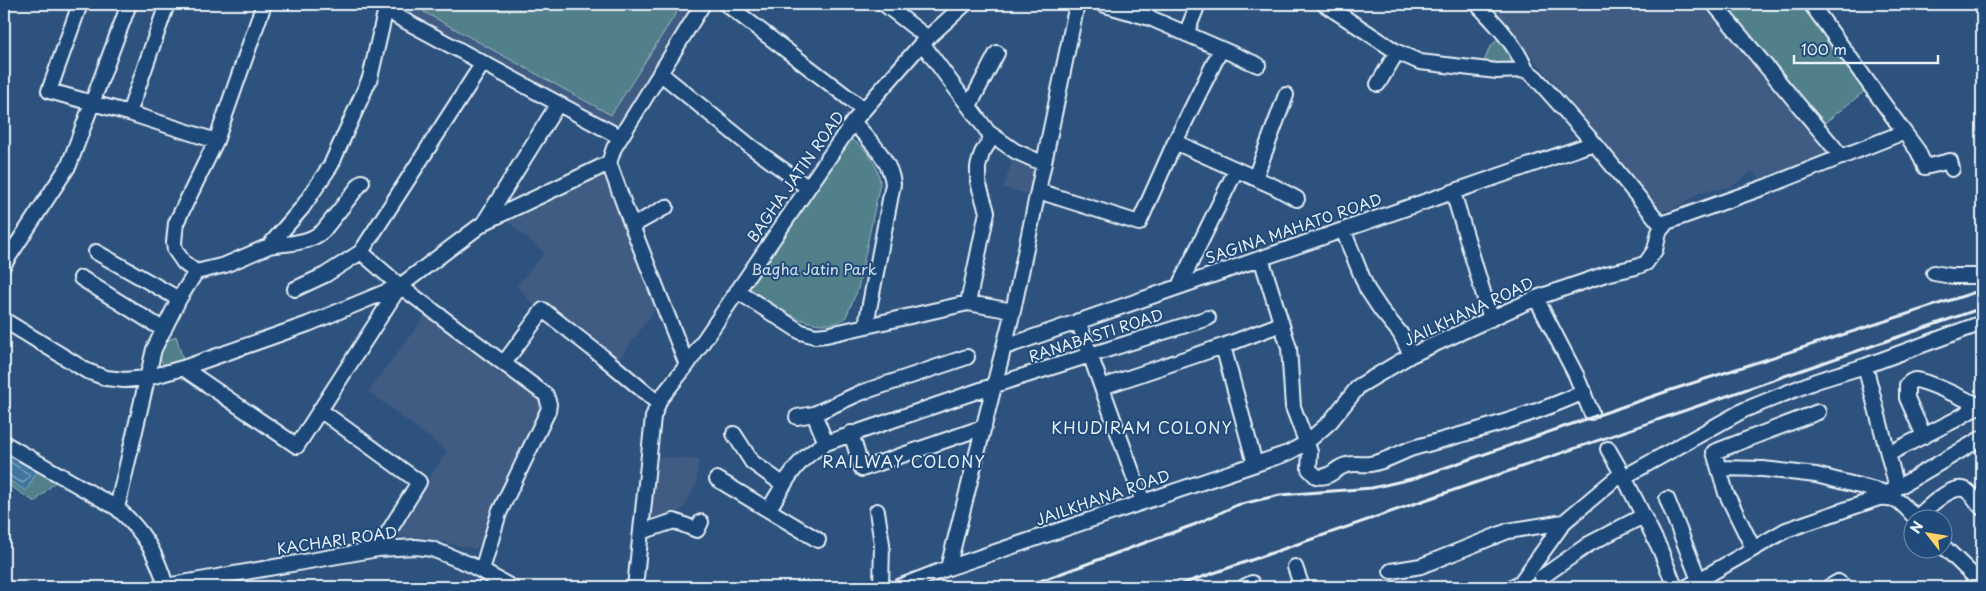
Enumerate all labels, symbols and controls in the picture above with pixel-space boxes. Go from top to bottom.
scale bar [1794,32,1937,64]
text: 100 m [1801,37,1847,60]
street label: BAGHA JATIN ROAD [741,106,849,246]
street label: SAGINA MAHATO ROAD [1202,187,1385,269]
park label: Bagha Jatin Park [751,257,877,280]
street label: JAILKHANA ROAD [1400,270,1537,351]
street label: RANABASTI ROAD [1025,302,1166,367]
district label: KHUDIRAM COLONY [1051,415,1233,439]
district label: RAILWAY COLONY [822,449,986,473]
street label: JAILKHANA ROAD [1032,463,1173,530]
north arrow [1904,508,1954,558]
text: N [1905,517,1928,537]
street label: KACHARI ROAD [275,520,399,559]

